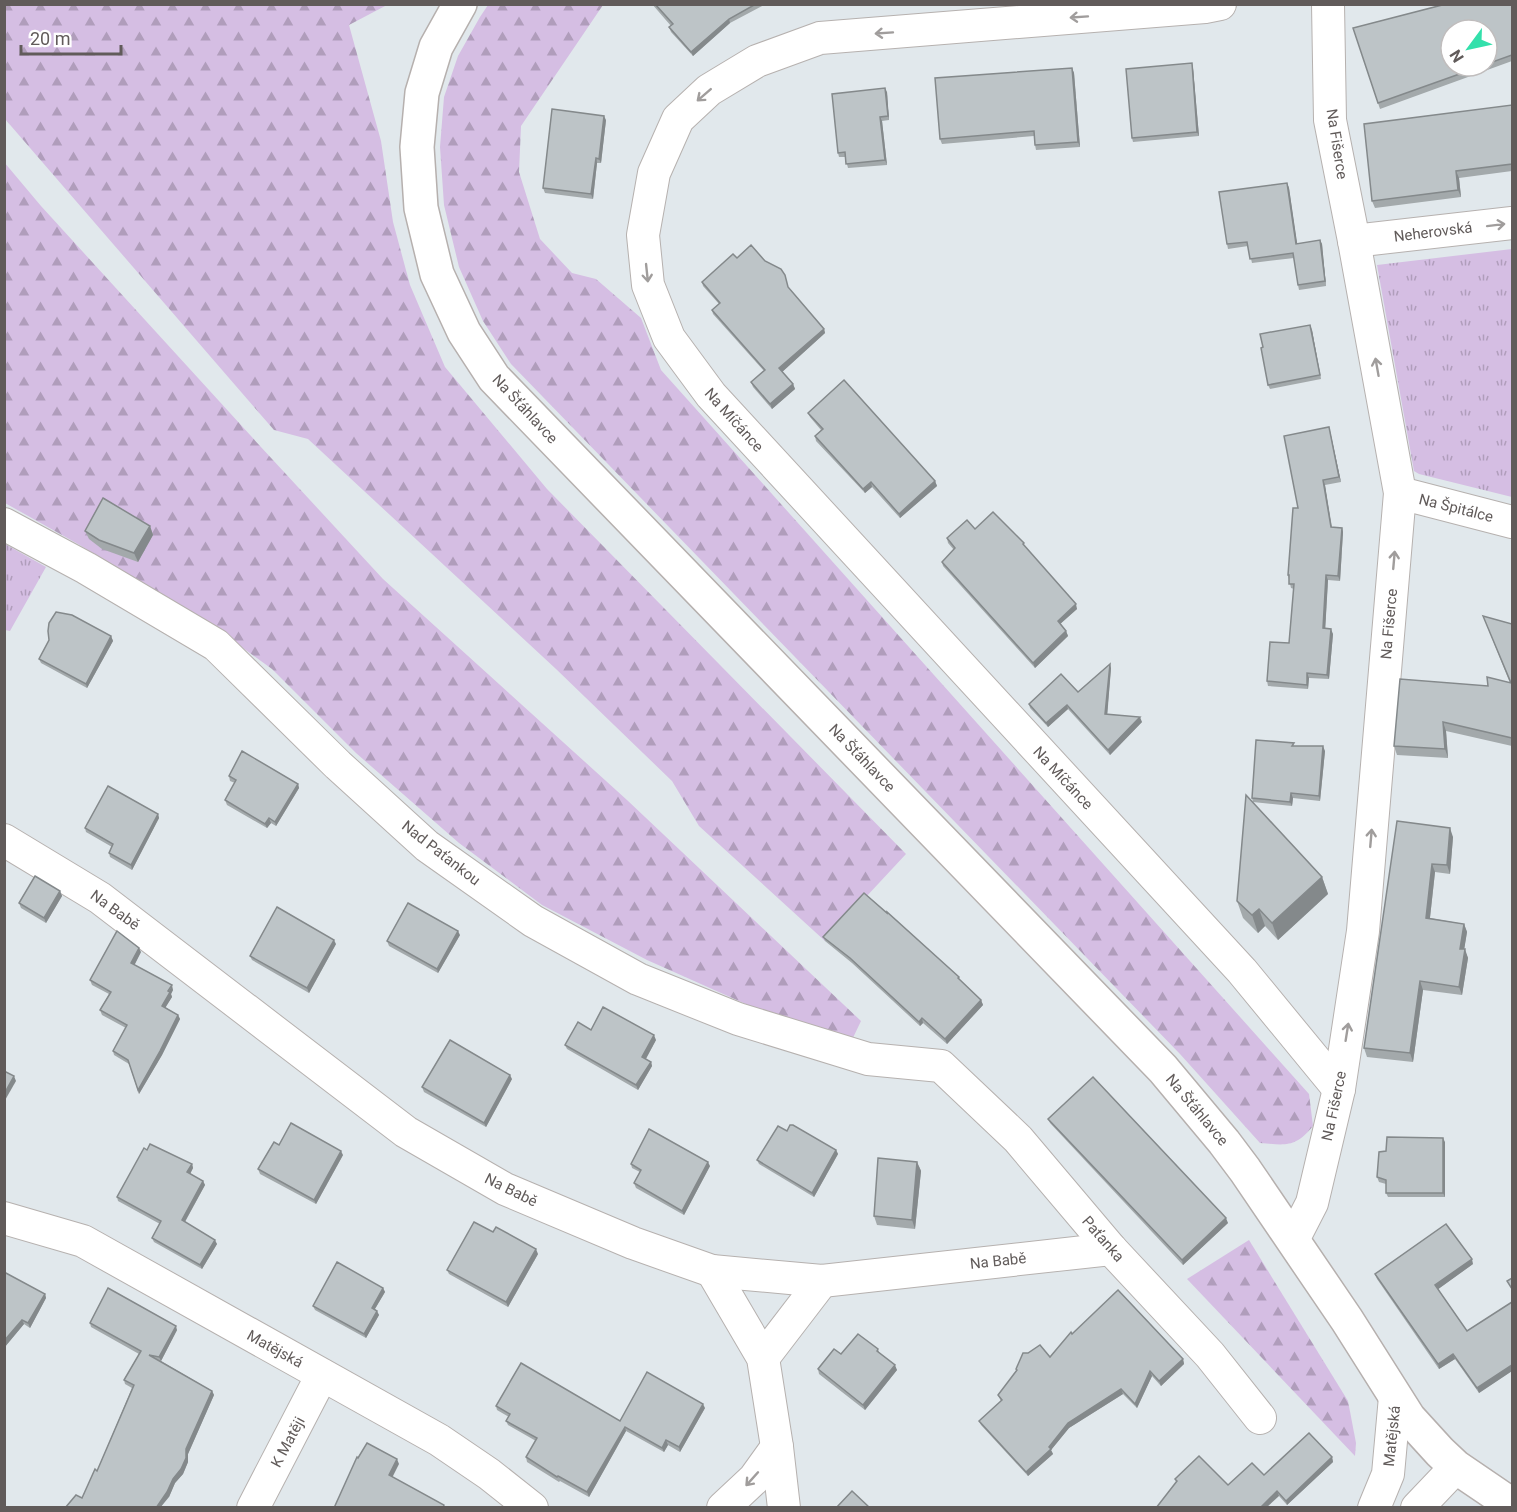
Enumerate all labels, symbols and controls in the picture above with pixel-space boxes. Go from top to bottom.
one-way arrow [1069,12,1089,23]
scale bar [21,18,122,56]
north arrow [1439,18,1499,78]
one-way arrow [875,27,895,38]
text: 20 m [30,28,70,49]
text: N [1446,46,1468,66]
one-way arrow [697,88,712,102]
street label: Na Fišerce [1323,108,1351,180]
street label: Neherovská [1393,218,1473,246]
one-way arrow [1485,219,1505,230]
one-way arrow [642,262,653,282]
one-way arrow [1371,358,1382,378]
street label: Na Šťáhlavce [488,371,562,447]
street label: Na Míčánce [701,384,767,456]
street label: Na Špitálce [1417,490,1495,526]
one-way arrow [1389,551,1400,571]
street label: Na Fišerce [1377,588,1401,660]
street label: Na Šťáhlavce [825,720,899,796]
street label: Na Míčánce [1029,743,1097,813]
street label: Nad Paťankou [398,817,484,889]
one-way arrow [1366,829,1377,849]
street label: Na Babě [87,886,143,934]
one-way arrow [1342,1022,1353,1042]
street label: Na Fišerce [1318,1069,1350,1143]
street label: Na Šťáhlavce [1162,1071,1232,1149]
street label: Na Babě [482,1170,540,1210]
street label: Paťanka [1078,1212,1128,1266]
street label: Na Babě [969,1249,1027,1273]
street label: Matějská [244,1326,306,1372]
street label: Matějská [1380,1405,1404,1467]
street label: K Matěji [267,1414,309,1470]
one-way arrow [745,1472,759,1487]

